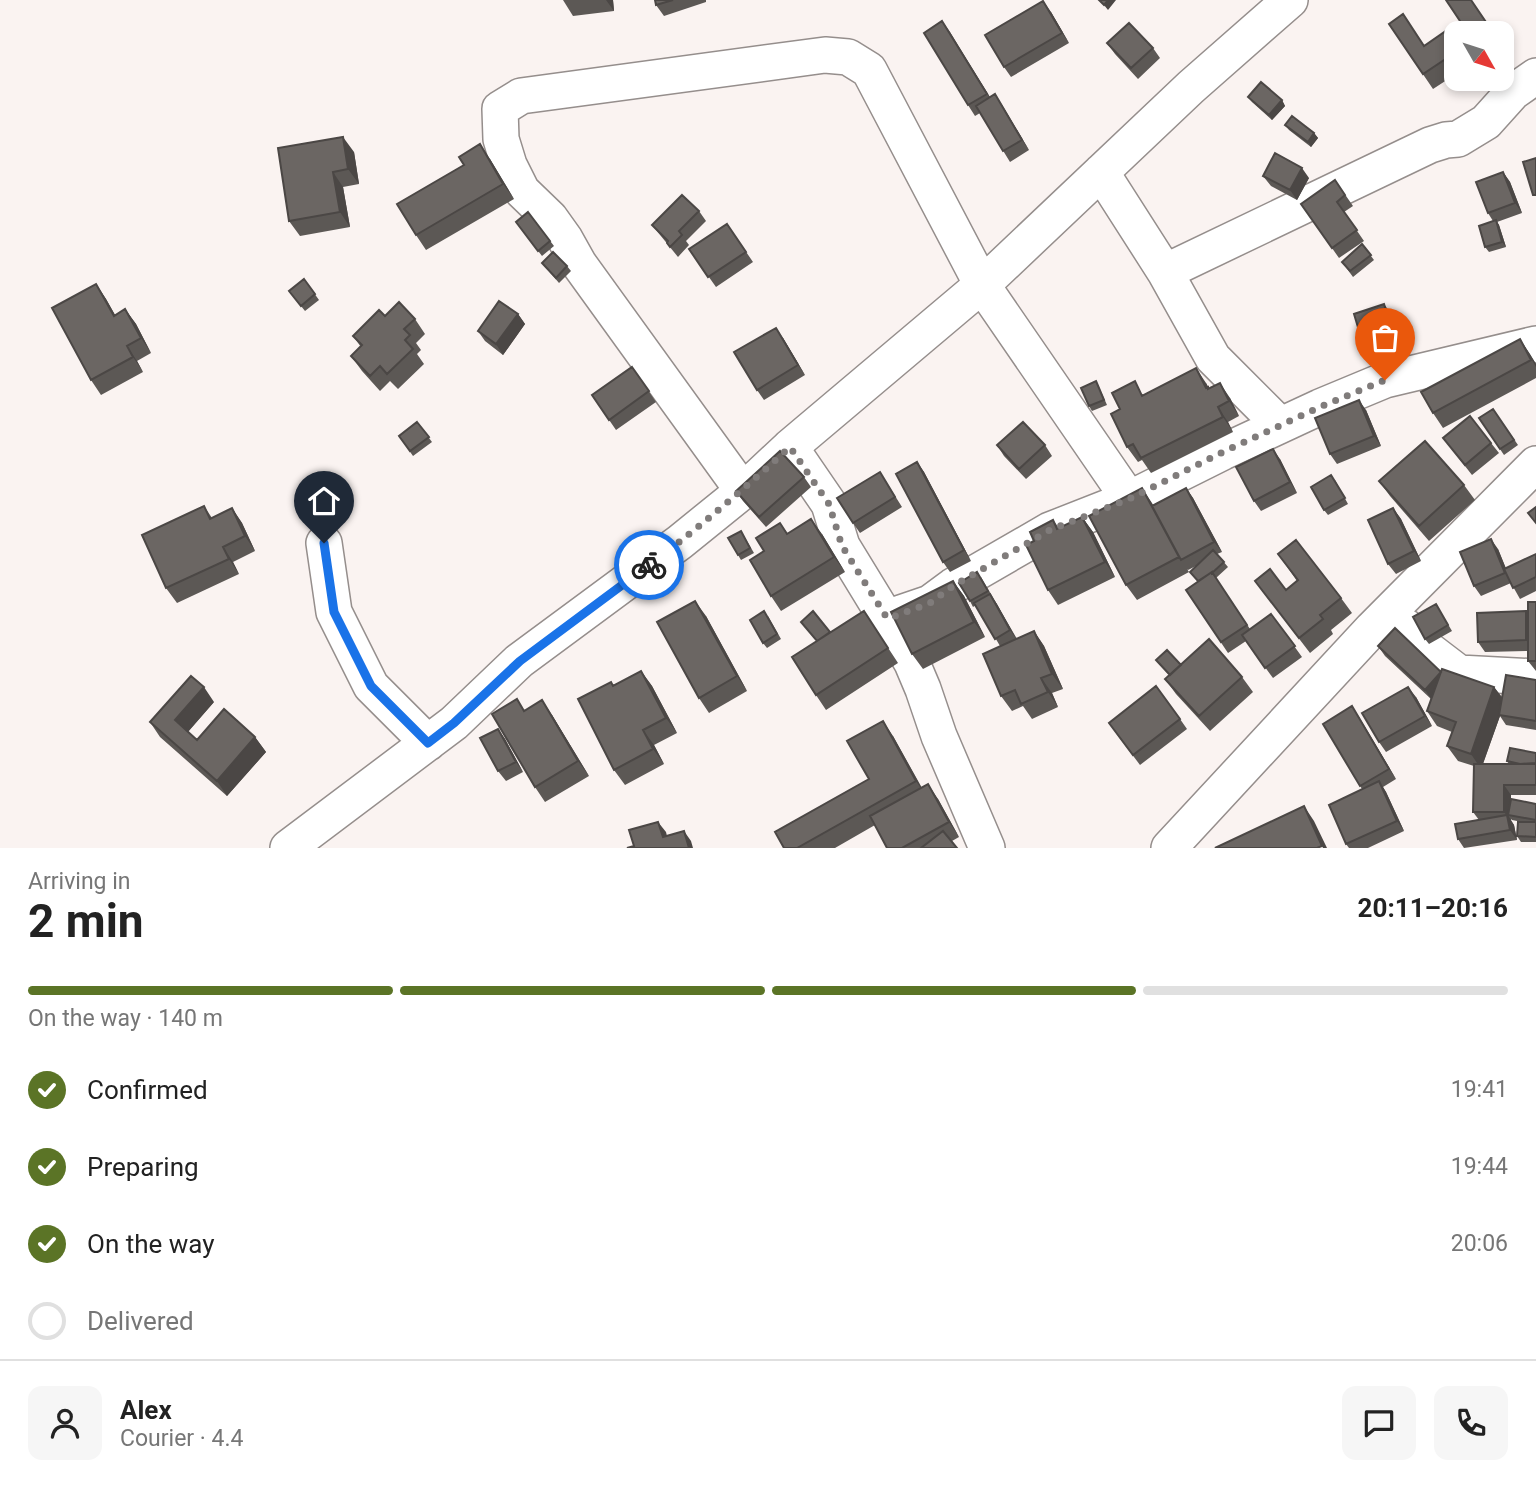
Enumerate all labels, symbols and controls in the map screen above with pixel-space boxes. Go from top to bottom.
north arrow [1444,21,1514,91]
map controls [1444,21,1514,91]
pin [1355,308,1415,380]
icon: bag [1366,319,1404,357]
pin [294,471,354,543]
icon: home [305,482,343,520]
courier [614,530,684,600]
icon: bike [630,546,668,584]
text: Arriving in [28,868,131,895]
text: 20:11–20:16 [1358,893,1508,923]
text: 2 min [28,894,144,948]
text: On the way · 140 m [28,1005,223,1032]
icon: check [28,1071,66,1109]
text: Confirmed [87,1075,208,1105]
text: 19:41 [1451,1076,1508,1103]
icon: check [28,1148,66,1186]
text: Preparing [87,1152,199,1182]
text: 19:44 [1451,1153,1508,1180]
icon: check [28,1225,66,1263]
text: On the way [87,1229,215,1259]
text: 20:06 [1451,1230,1508,1257]
text: Delivered [87,1306,194,1336]
button: person [28,1386,102,1460]
button: chat [1342,1386,1416,1460]
button: phone [1434,1386,1508,1460]
text: Alex [120,1395,172,1425]
text: Courier · 4.4 [120,1425,243,1452]

